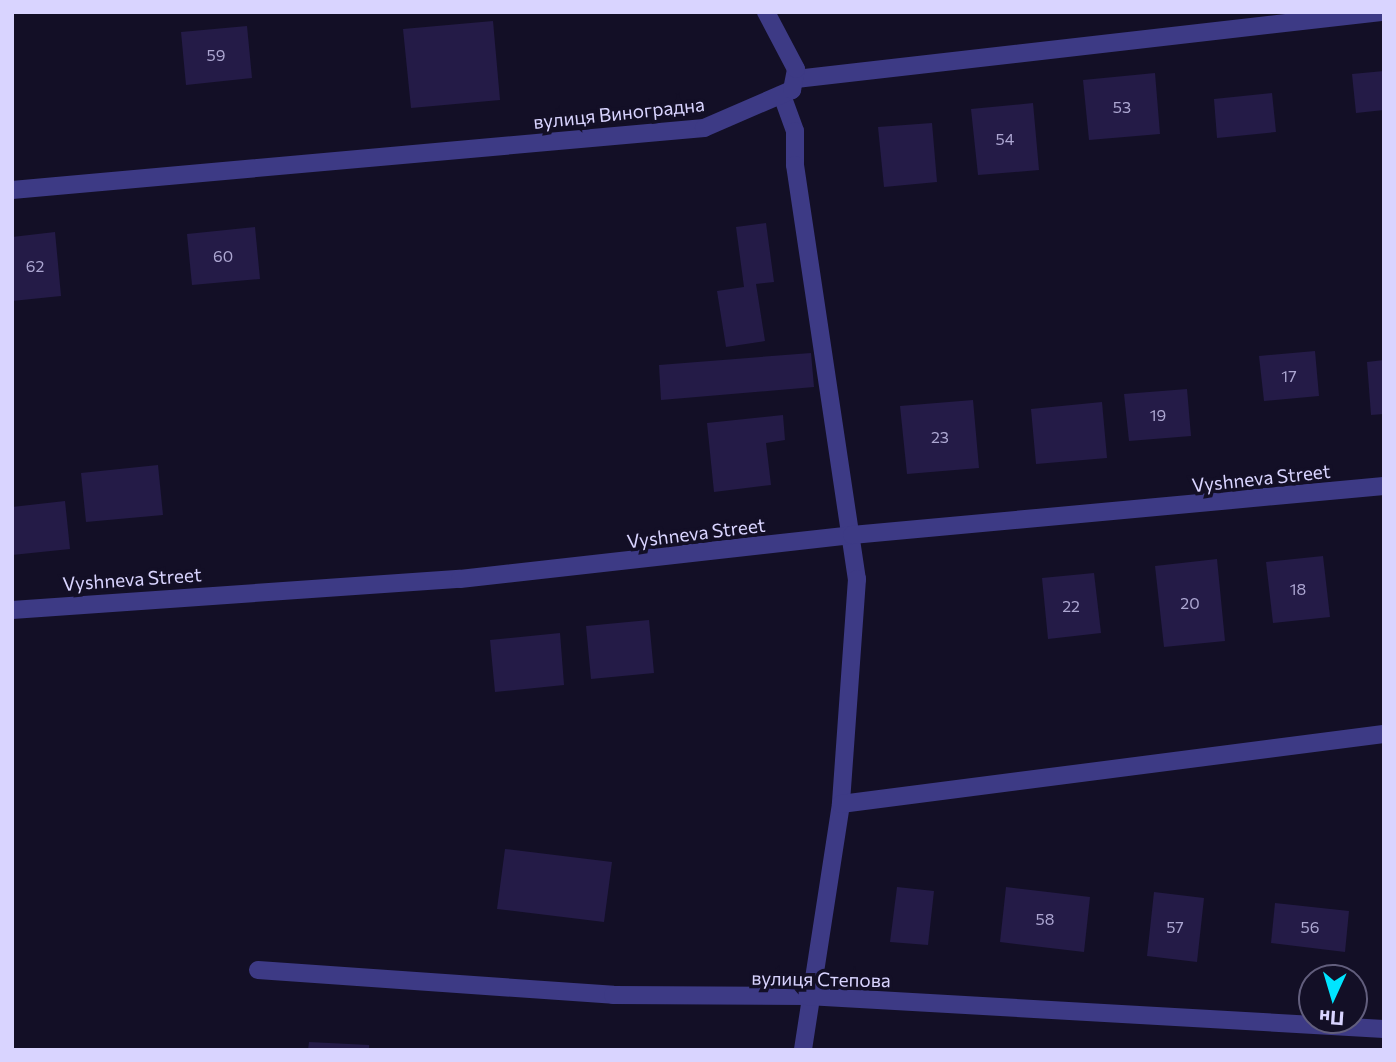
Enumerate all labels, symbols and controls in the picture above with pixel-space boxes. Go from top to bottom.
house number: 59 [207,45,225,65]
street label: вулиця Виноградна [532,93,706,133]
house number: 53 [1113,97,1131,117]
house number: 54 [996,129,1014,149]
house number: 60 [213,246,233,266]
house number: 62 [26,256,44,276]
house number: 17 [1281,366,1297,386]
house number: 19 [1150,405,1166,425]
house number: 23 [931,427,949,447]
street label: Vyshneva Street [1191,459,1331,497]
street label: Vyshneva Street [626,513,766,553]
street label: Vyshneva Street [62,563,202,595]
house number: 18 [1290,579,1306,599]
house number: 20 [1180,593,1200,613]
house number: 22 [1062,596,1080,616]
house number: 58 [1036,909,1054,929]
house number: 57 [1166,917,1184,937]
house number: 56 [1301,917,1319,937]
north arrow [1298,964,1368,1034]
street label: вулиця Степова [751,966,891,992]
text: Пн [1318,1006,1345,1031]

